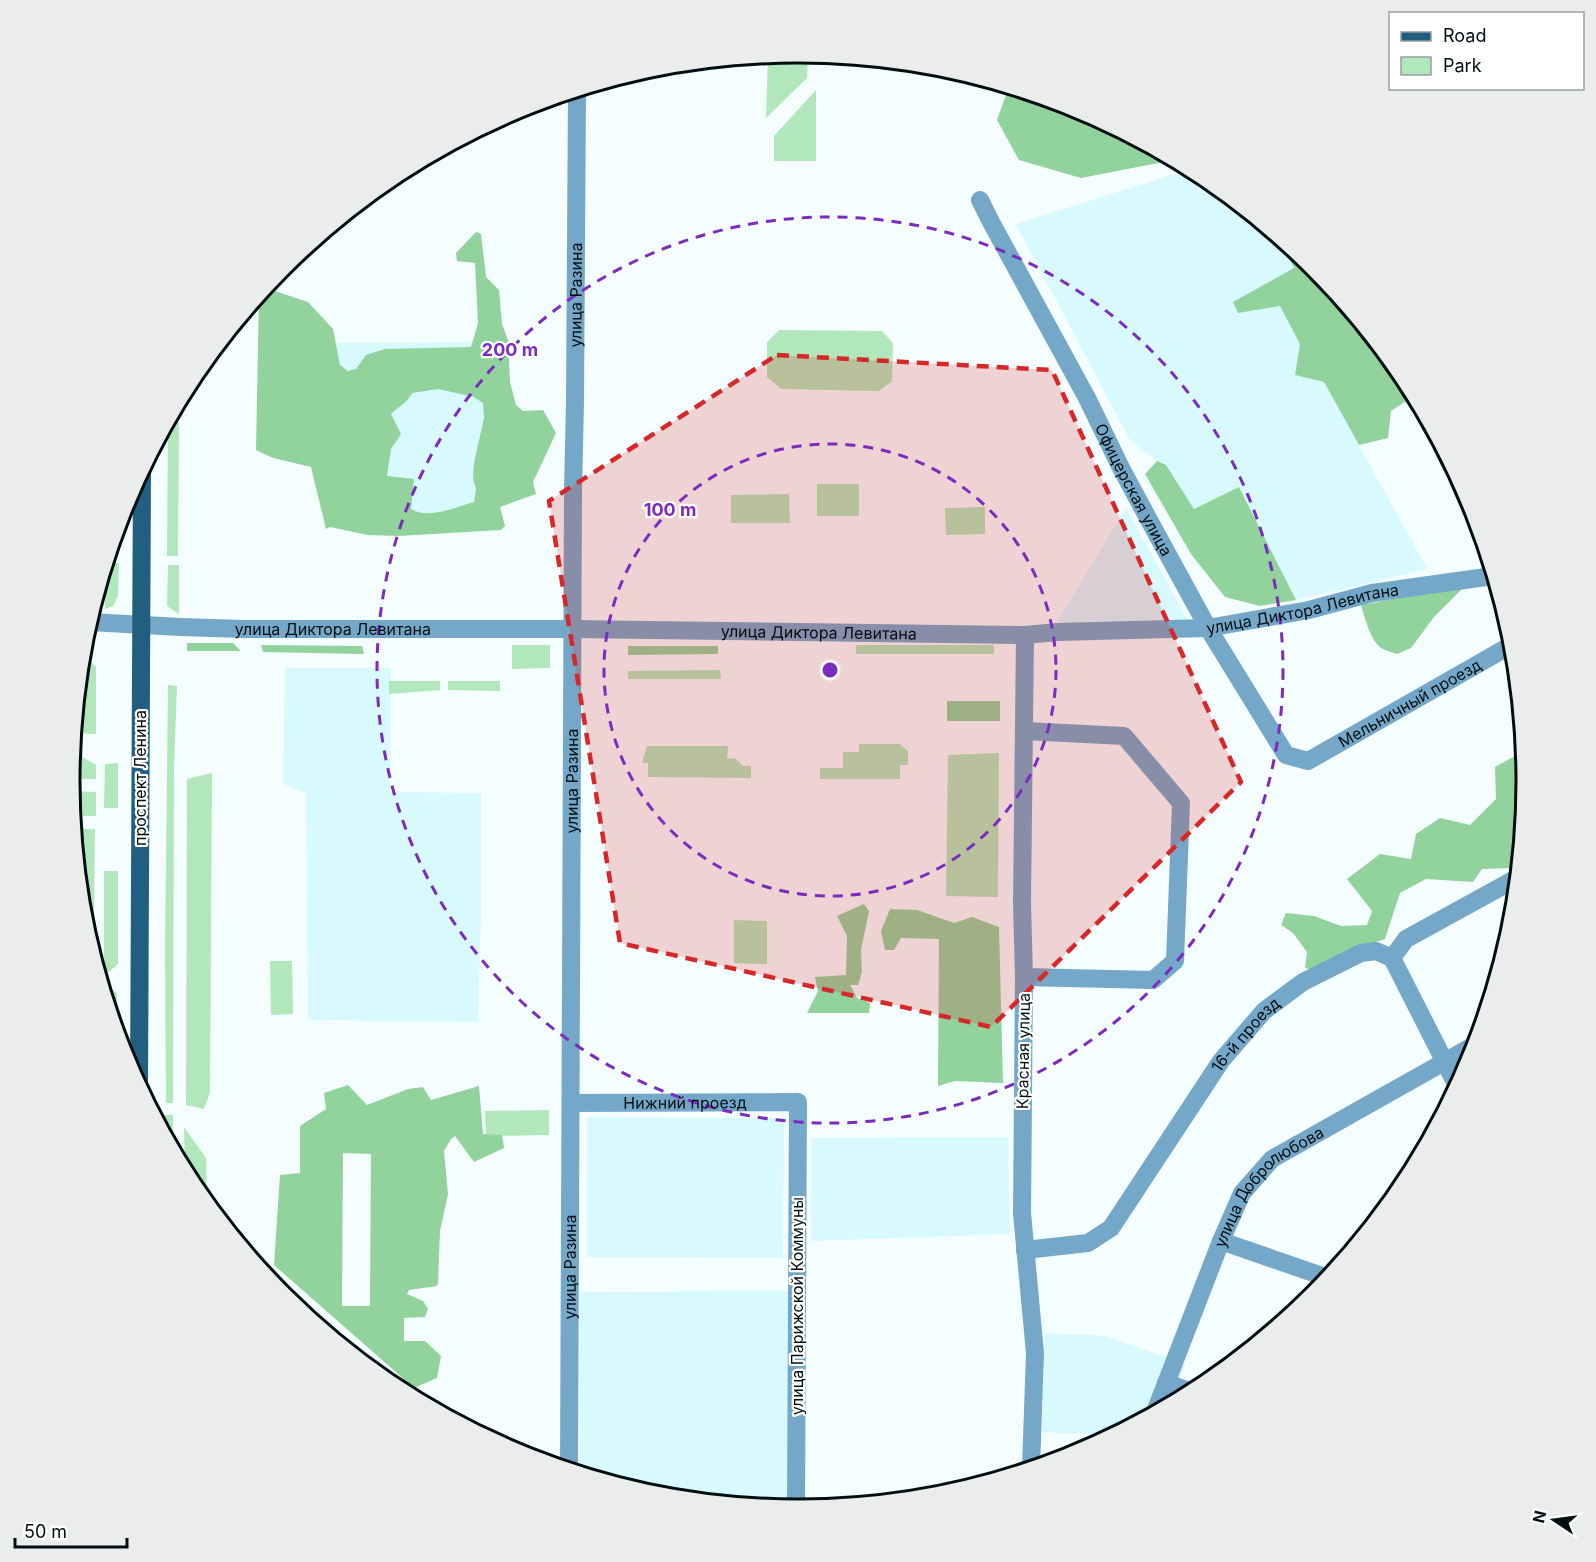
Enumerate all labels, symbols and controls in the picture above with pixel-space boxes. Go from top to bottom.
legend [1389,12,1584,90]
text: Road [1443,25,1486,46]
text: Park [1443,55,1482,76]
street label: улица Разина [565,242,586,348]
text: 200 m [482,339,538,360]
street label: Офицерская улица [1091,420,1177,560]
text: 100 m [644,499,696,520]
street label: улица Диктора Левитана [1205,579,1400,638]
street label: улица Диктора Левитана [234,619,431,639]
street label: улица Диктора Левитана [721,621,917,644]
street label: Мельничный проезд [1335,654,1485,752]
centre of rings [820,660,840,680]
street label: проспект Ленина [130,710,150,846]
street label: улица Разина [562,728,582,834]
street label: Красная улица [1012,993,1034,1109]
street label: 16-й проезд [1207,993,1284,1075]
street label: Нижний проезд [623,1092,747,1113]
street label: улица Добролюбова [1210,1122,1327,1250]
street label: улица Парижской Коммуны [787,1197,807,1415]
street label: улица Разина [560,1214,580,1320]
north arrow [1524,1490,1584,1550]
text: N [1528,1508,1551,1525]
scale bar [15,1511,128,1549]
text: 50 m [24,1521,67,1542]

